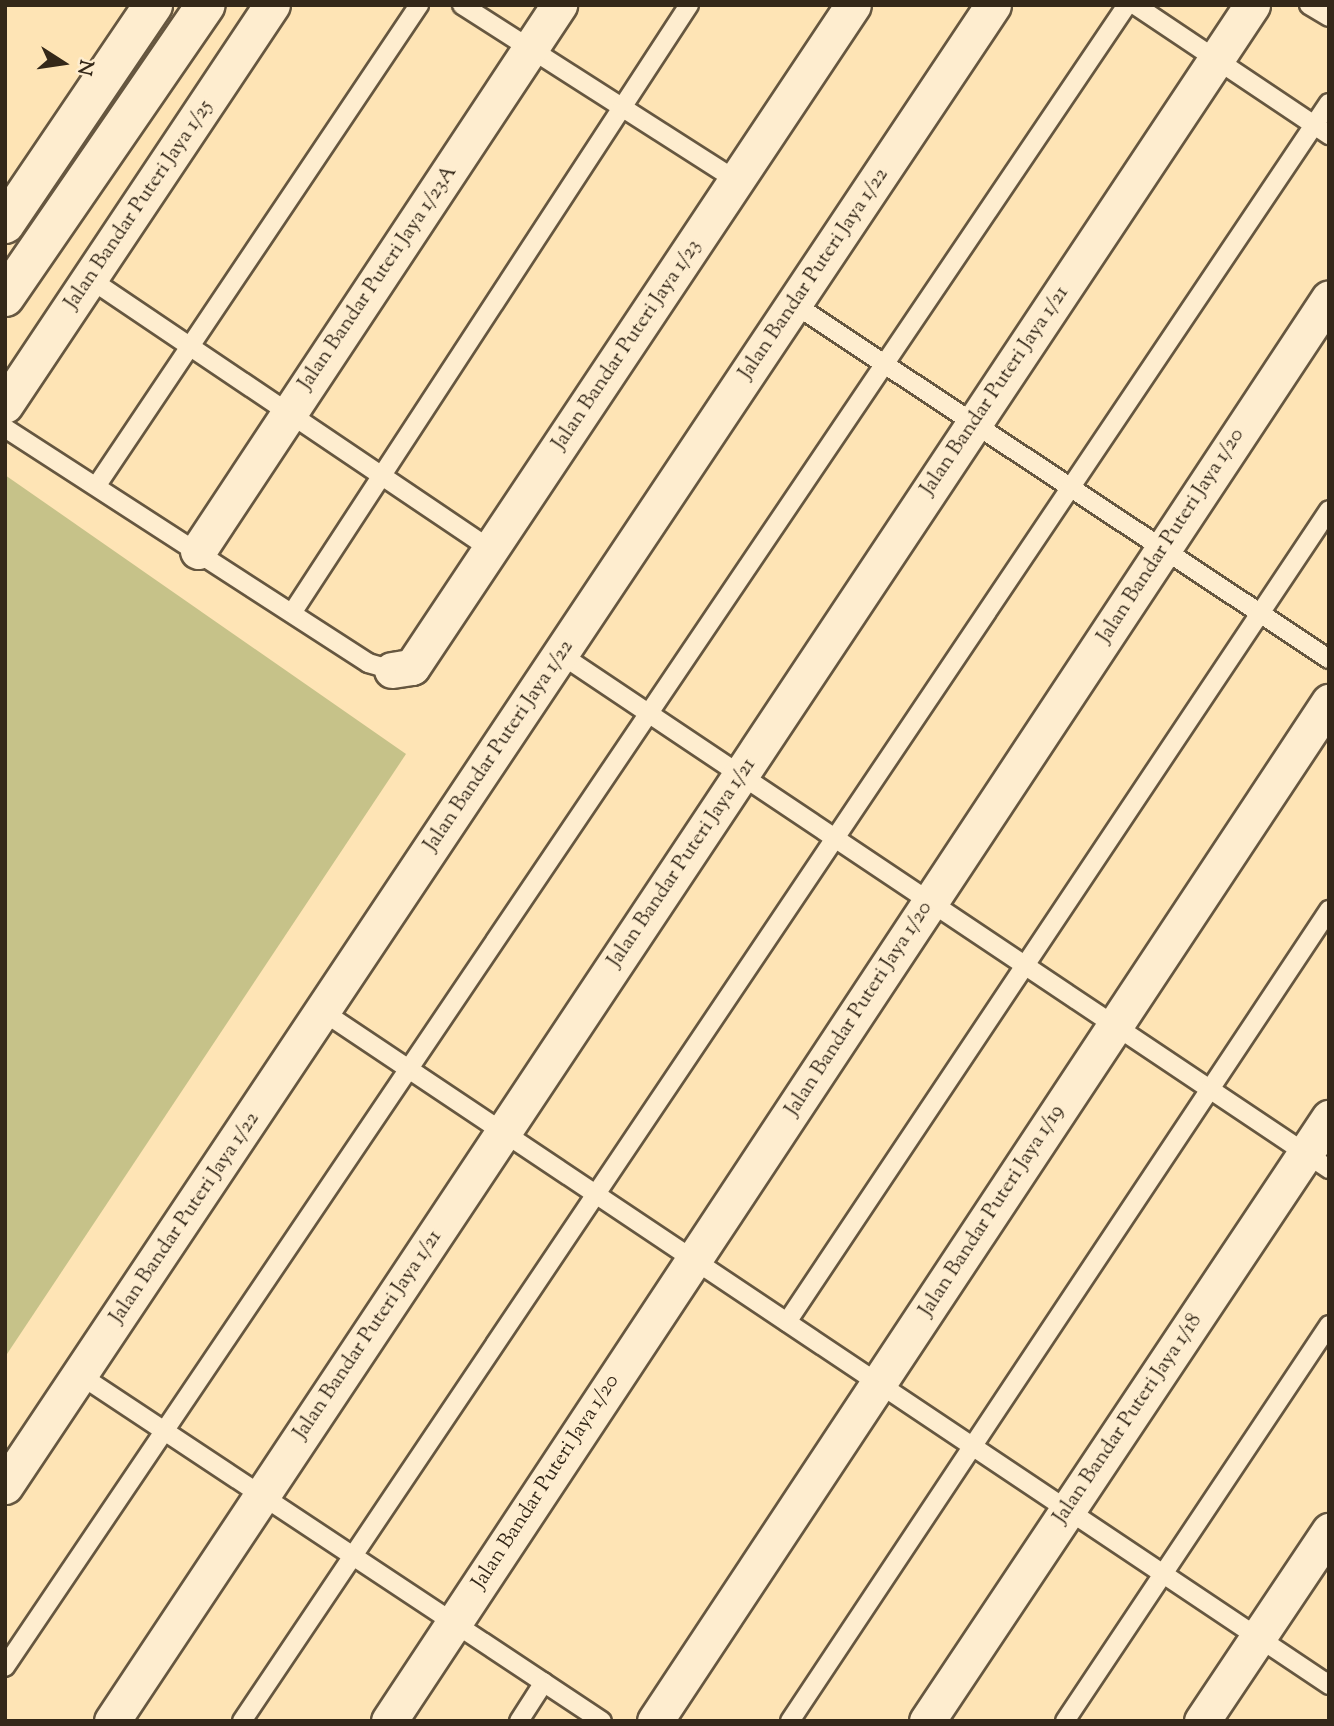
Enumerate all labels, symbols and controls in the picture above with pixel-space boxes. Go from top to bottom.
north arrow [28,28,98,98]
text: N [69,57,99,78]
street label: Jalan Bandar Puteri Jaya 1/25 [59,96,219,314]
street label: Jalan Bandar Puteri Jaya 1/23A [293,161,463,395]
street label: Jalan Bandar Puteri Jaya 1/22 [734,163,894,385]
street label: Jalan Bandar Puteri Jaya 1/23 [547,235,707,455]
street label: Jalan Bandar Puteri Jaya 1/21 [915,282,1075,500]
street label: Jalan Bandar Puteri Jaya 1/20 [1092,424,1250,648]
street label: Jalan Bandar Puteri Jaya 1/22 [419,635,579,857]
street label: Jalan Bandar Puteri Jaya 1/21 [602,754,762,972]
street label: Jalan Bandar Puteri Jaya 1/20 [780,897,938,1121]
street label: Jalan Bandar Puteri Jaya 1/19 [914,1100,1070,1322]
street label: Jalan Bandar Puteri Jaya 1/22 [105,1107,265,1329]
street label: Jalan Bandar Puteri Jaya 1/21 [288,1226,448,1444]
street label: Jalan Bandar Puteri Jaya 1/18 [1048,1309,1208,1529]
street label: Jalan Bandar Puteri Jaya 1/20 [467,1370,625,1594]

